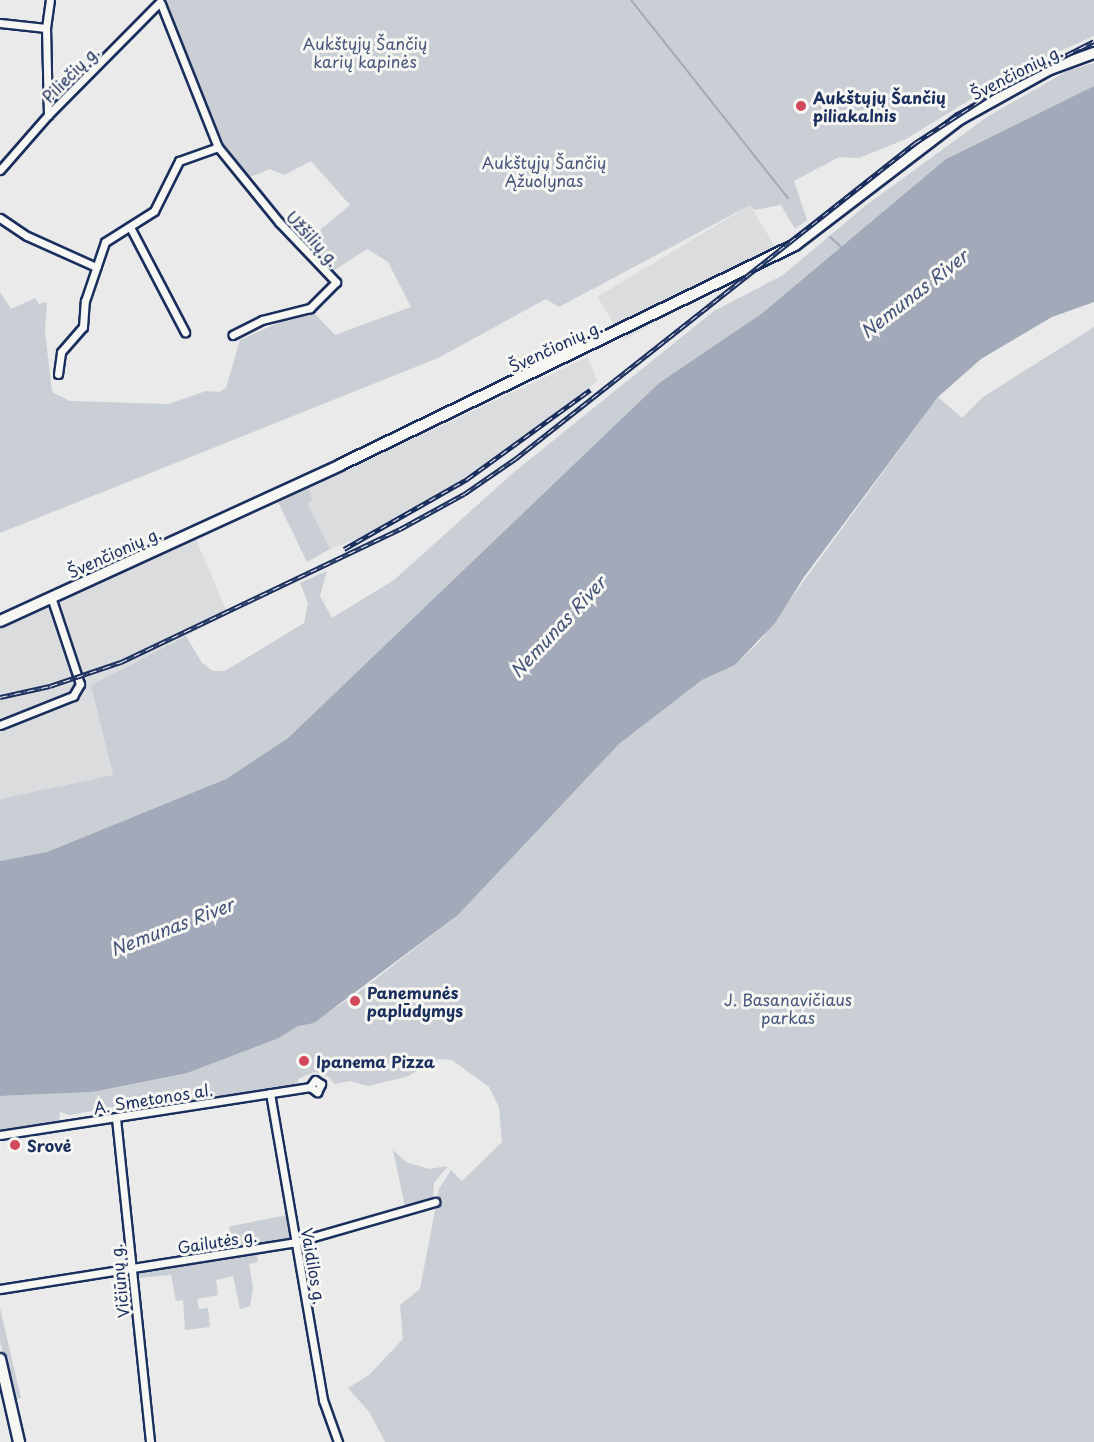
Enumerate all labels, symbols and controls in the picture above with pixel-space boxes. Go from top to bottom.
park label: Aukštųjų Šančių karių kapinės [302,33,428,71]
street label: Švenčionių g. [967,41,1065,103]
street label: Piliečių g. [38,42,102,106]
place label: Aukštųjų Šančių piliakalnis [813,87,946,125]
marker: Aukštųjų Šančių piliakalnis [794,99,808,113]
park label: Aukštųjų Šančių Ąžuolynas [481,152,607,190]
street label: Užšilių g. [283,206,343,270]
water label: Nemunas River [856,245,972,343]
street label: Švenčionių g. [505,316,605,376]
street label: Švenčionių g. [64,523,164,581]
water label: Nemunas River [506,572,610,682]
water label: Nemunas River [107,894,237,960]
place label: Panemunės paplūdymys [367,982,463,1020]
park label: J. Basanavičiaus parkas [723,989,853,1027]
marker: Panemunės paplūdymys [348,994,362,1008]
place label: Ipanema Pizza [316,1051,435,1071]
marker: Ipanema Pizza [297,1054,311,1068]
street label: A. Smetonos al. [92,1079,214,1117]
place label: Srovė [27,1135,72,1155]
marker: Srovė [8,1138,22,1152]
street label: Gailutės g. [176,1225,258,1257]
street label: Vaidilos g. [298,1226,330,1306]
street label: Vičiūnų g. [106,1243,132,1319]

